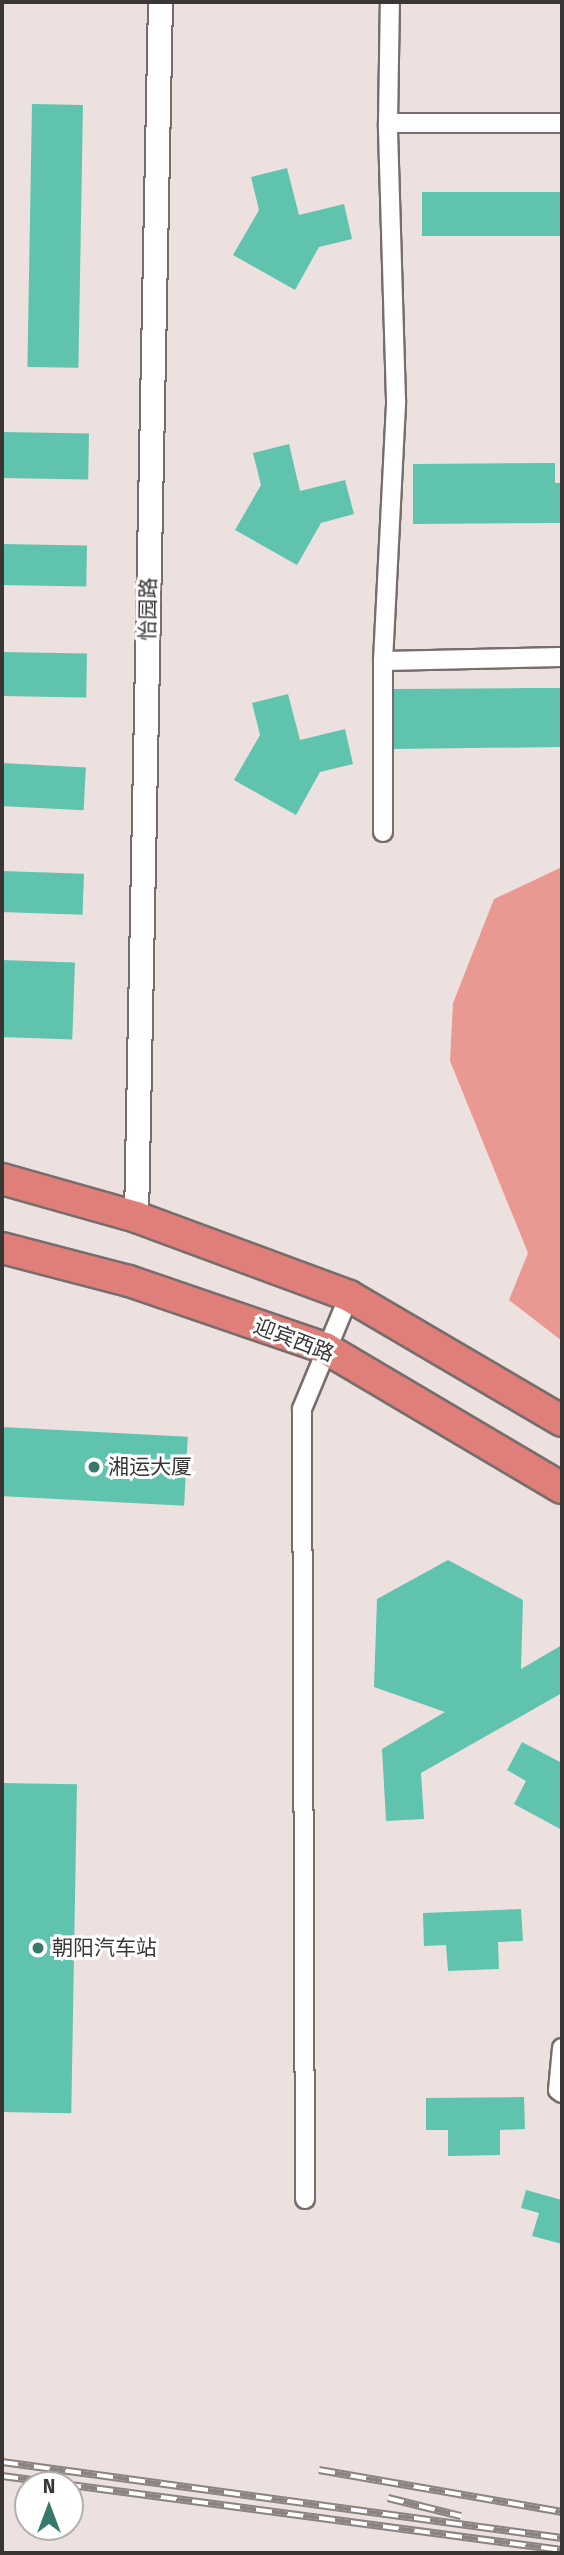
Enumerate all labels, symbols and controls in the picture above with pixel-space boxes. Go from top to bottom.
street label: 怡园路 [135,577,161,641]
street label: 迎宾西路 [250,1313,338,1367]
place label: 湘运大厦 [108,1454,192,1480]
marker: 湘运大厦 [86,1459,102,1475]
place label: 朝阳汽车站 [52,1935,157,1961]
marker: 朝阳汽车站 [30,1940,46,1956]
north arrow [14,2471,84,2541]
text: N [43,2475,55,2498]

